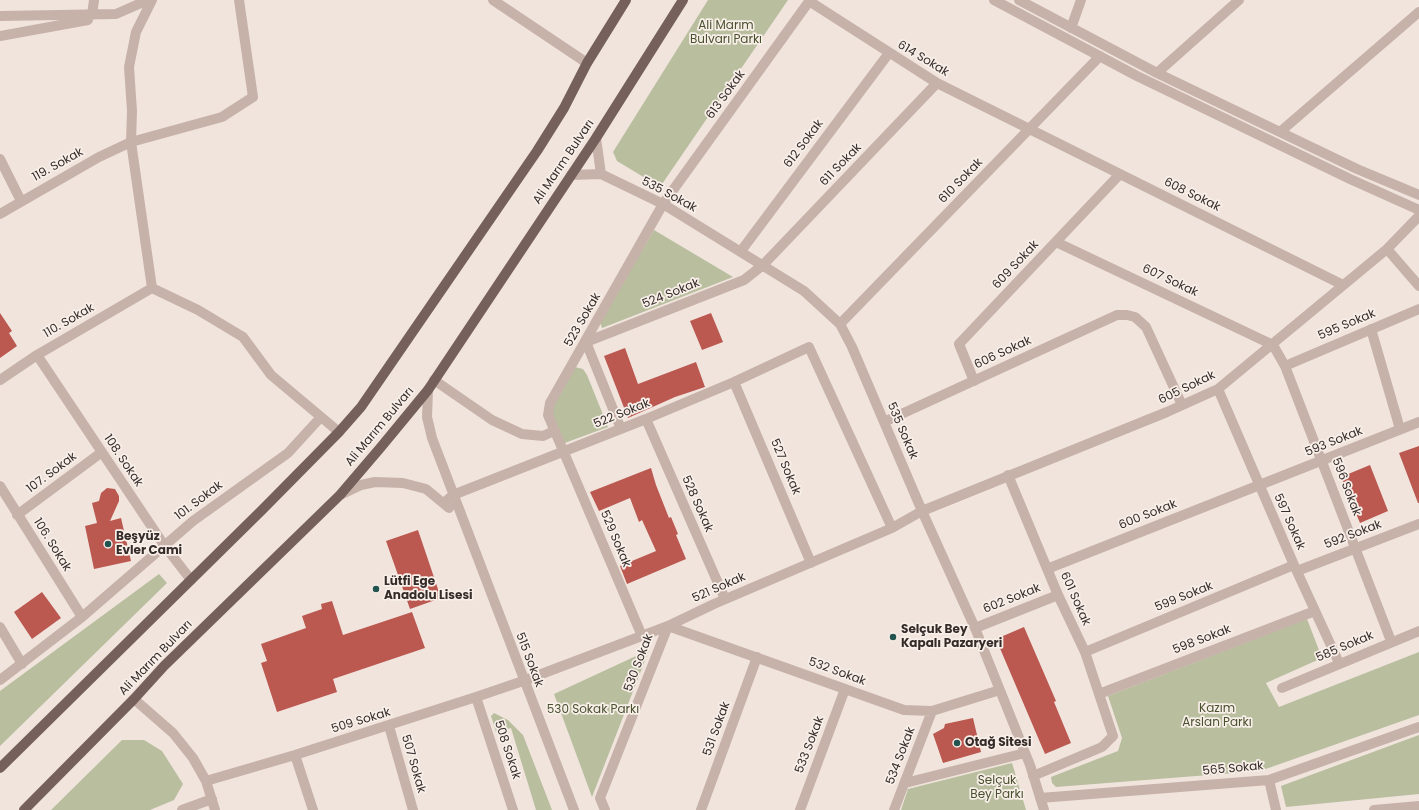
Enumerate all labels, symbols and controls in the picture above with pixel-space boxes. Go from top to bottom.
park label: Ali Marım Bulvarı Parkı [690,19,762,47]
street label: 614 Sokak [895,38,951,80]
street label: 613 Sokak [703,68,749,122]
street label: Ali Marım Bulvarı [530,117,598,207]
street label: 612 Sokak [781,117,827,171]
street label: 611 Sokak [817,141,865,189]
street label: 119. Sokak [30,145,86,185]
street label: 610 Sokak [936,155,986,207]
street label: 535 Sokak [639,174,699,216]
street label: 608 Sokak [1161,175,1223,215]
street label: 609 Sokak [990,238,1042,292]
street label: 607 Sokak [1140,262,1200,300]
street label: 524 Sokak [640,276,702,312]
street label: 523 Sokak [562,290,604,350]
street label: 110. Sokak [41,301,97,341]
street label: 595 Sokak [1316,306,1378,344]
street label: 606 Sokak [972,334,1034,372]
street label: 605 Sokak [1156,368,1218,408]
street label: Ali Marım Bulvarı [343,384,417,470]
street label: 522 Sokak [592,396,652,432]
street label: 535 Sokak [884,400,920,462]
street label: 593 Sokak [1303,424,1365,460]
street label: 108. Sokak [100,432,146,490]
street label: 527 Sokak [767,437,803,497]
street label: 107. Sokak [24,450,80,496]
street label: 596 Sokak [1328,456,1364,518]
street label: 528 Sokak [678,473,716,535]
street label: 101. Sokak [172,478,226,524]
street label: 597 Sokak [1270,492,1308,552]
street label: 600 Sokak [1117,497,1179,533]
street label: 529 Sokak [597,508,633,570]
street label: 106. Sokak [30,516,74,574]
street label: 592 Sokak [1322,517,1384,553]
place label: Beşyüz Evler Cami [116,530,182,558]
marker: Beşyüz Evler Cami [103,539,113,549]
street label: 521 Sokak [690,570,748,606]
street label: 601 Sokak [1057,570,1093,628]
place label: Lütfi Ege Anadolu Lisesi [384,575,473,603]
street label: 599 Sokak [1153,579,1215,615]
street label: 602 Sokak [981,581,1043,617]
marker: Lütfi Ege Anadolu Lisesi [371,584,381,594]
street label: Ali Marım Bulvarı [116,617,196,699]
street label: 598 Sokak [1171,622,1233,658]
place label: Selçuk Bey Kapalı Pazaryeri [901,623,1002,651]
street label: 585 Sokak [1314,628,1376,666]
street label: 515 Sokak [512,631,546,689]
street label: 530 Sokak [621,632,657,694]
marker: Selçuk Bey Kapalı Pazaryeri [888,632,898,642]
street label: 532 Sokak [806,655,868,689]
street label: 531 Sokak [701,700,733,758]
park label: Kazım Arslan Parkı [1182,702,1252,730]
park label: 530 Sokak Parkı [547,703,639,717]
street label: 509 Sokak [330,705,392,737]
street label: 533 Sokak [793,714,827,776]
street label: 508 Sokak [491,719,523,781]
street label: 534 Sokak [883,725,919,787]
street label: 507 Sokak [398,733,428,795]
place label: Otağ Sitesi [965,736,1032,750]
marker: Otağ Sitesi [952,738,962,748]
street label: 565 Sokak [1202,759,1264,779]
park label: Selçuk Bey Parkı [970,774,1024,802]

